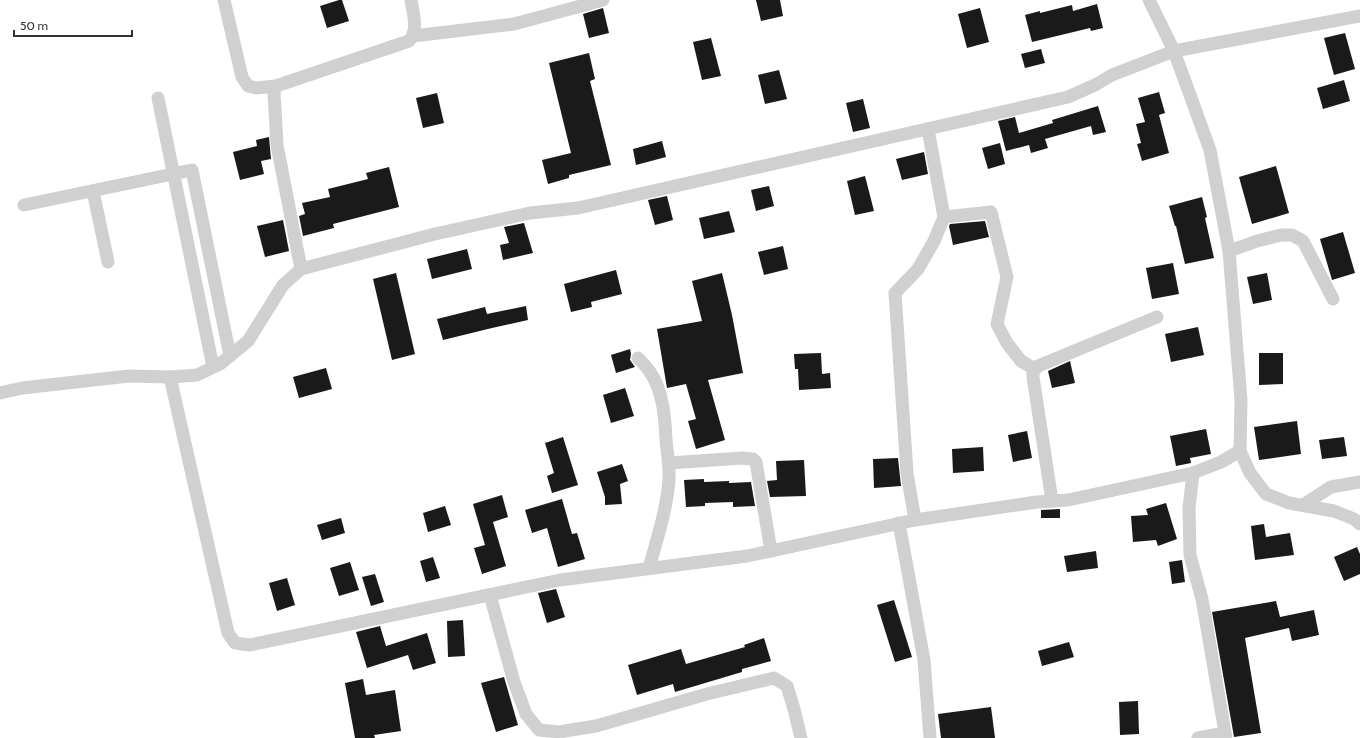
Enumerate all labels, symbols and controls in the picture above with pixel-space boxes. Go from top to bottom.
scale bar [14,12,132,38]
text: 50 m [20,18,48,33]

